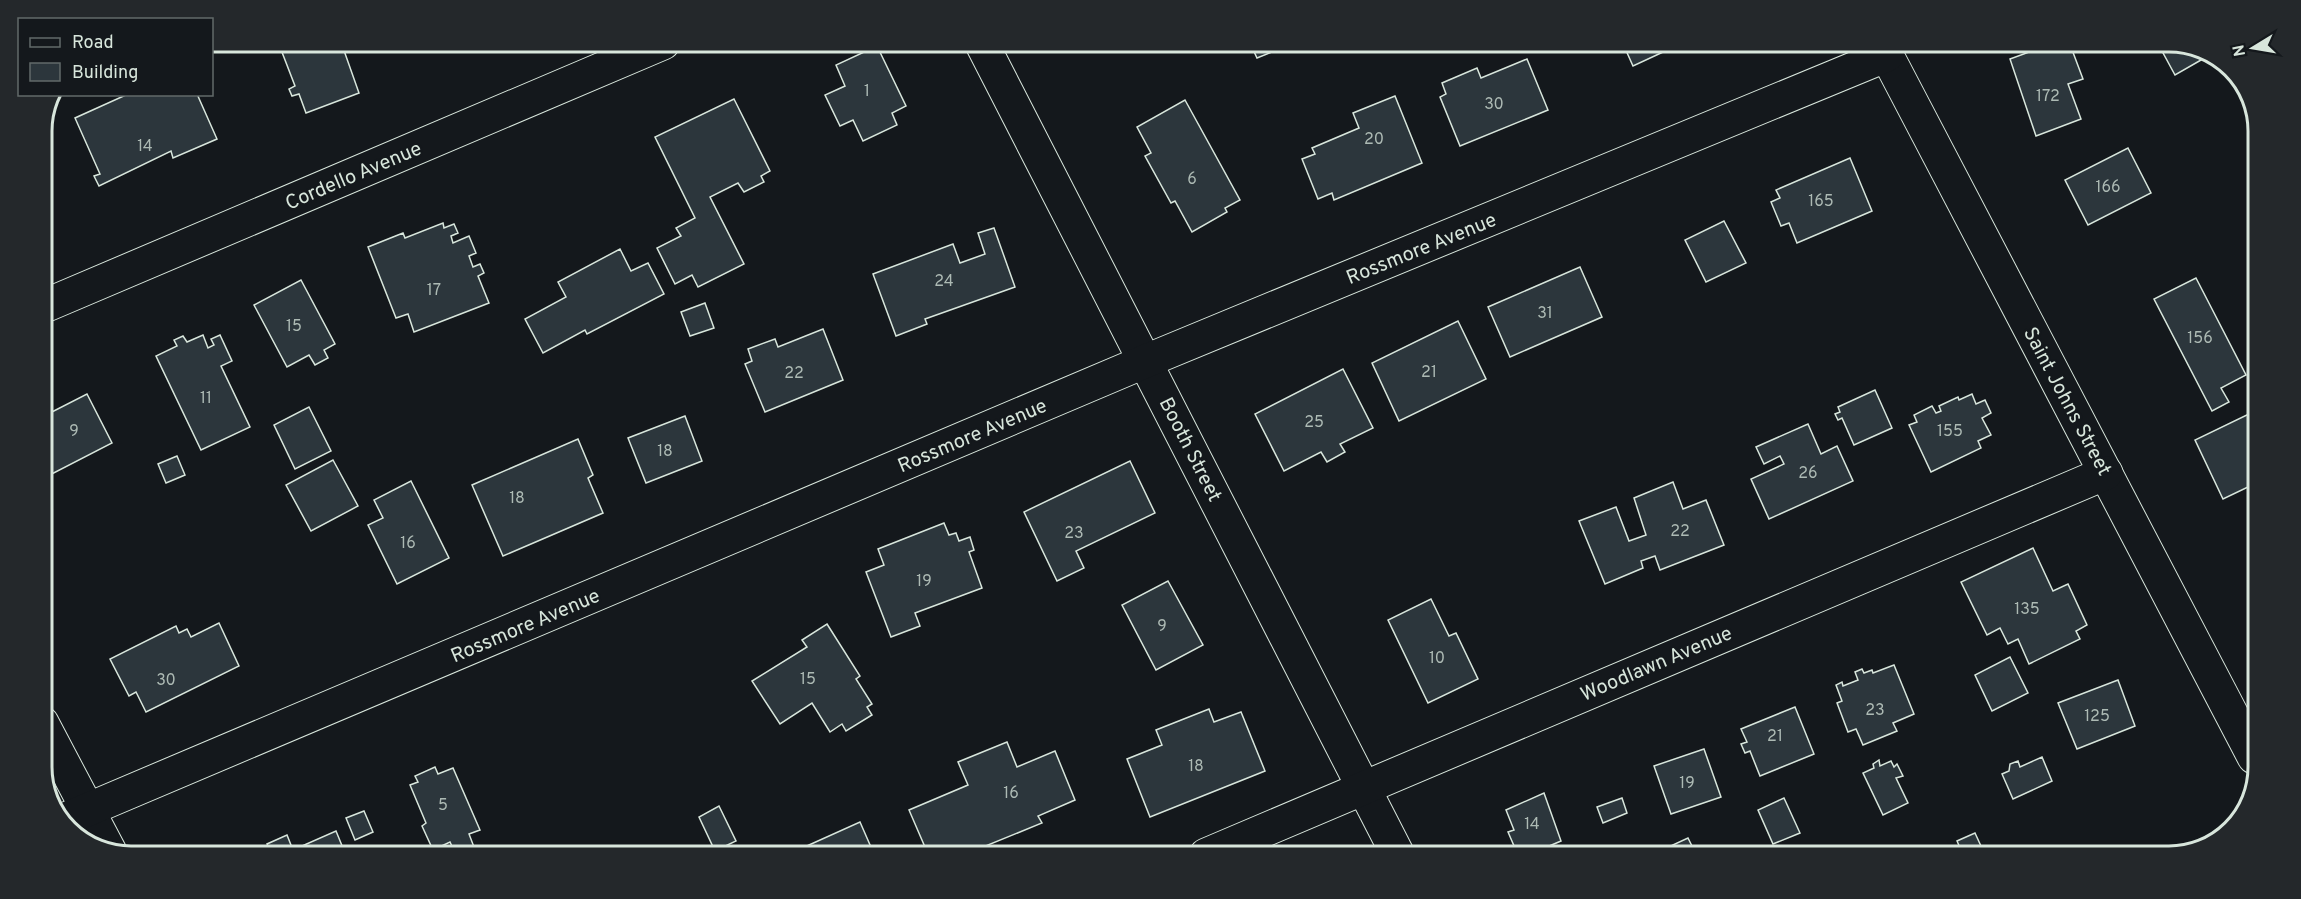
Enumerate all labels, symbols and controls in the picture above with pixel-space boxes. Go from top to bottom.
legend [18,18,213,96]
north arrow [2223,18,2283,78]
text: Road [72,32,114,55]
text: N [2229,43,2251,58]
text: Building [72,62,138,85]
house number: 1 [864,82,870,102]
house number: 172 [2036,87,2060,107]
house number: 30 [1484,95,1504,115]
house number: 20 [1364,130,1384,150]
street label: Cordello Avenue [282,136,426,217]
house number: 14 [137,137,153,157]
house number: 6 [1187,170,1197,190]
house number: 166 [2095,178,2121,198]
house number: 165 [1808,192,1834,212]
street label: Rossmore Avenue [1343,208,1501,292]
house number: 24 [934,272,954,292]
house number: 17 [427,281,441,301]
house number: 31 [1537,304,1553,324]
house number: 15 [286,317,302,337]
street label: Saint Johns Street [2016,323,2116,481]
house number: 156 [2187,329,2213,349]
house number: 21 [1421,363,1437,383]
house number: 22 [784,364,804,384]
house number: 11 [200,389,212,409]
street label: Booth Street [1152,393,1227,507]
street label: Rossmore Avenue [894,394,1051,480]
house number: 25 [1304,413,1324,433]
house number: 9 [69,422,79,442]
house number: 155 [1937,422,1963,442]
house number: 18 [657,442,673,462]
house number: 26 [1798,464,1818,484]
house number: 18 [509,489,525,509]
house number: 22 [1670,522,1690,542]
house number: 23 [1064,524,1084,544]
house number: 16 [400,534,416,554]
house number: 19 [916,572,932,592]
street label: Rossmore Avenue [447,584,604,670]
house number: 135 [2014,600,2040,620]
house number: 9 [1157,617,1167,637]
street label: Woodlawn Avenue [1577,621,1737,709]
house number: 10 [1429,649,1445,669]
house number: 15 [800,670,816,690]
house number: 30 [156,671,176,691]
house number: 23 [1865,701,1885,721]
house number: 125 [2084,707,2110,727]
house number: 21 [1767,727,1783,747]
house number: 18 [1188,757,1204,777]
house number: 19 [1679,774,1695,794]
house number: 16 [1003,784,1019,804]
house number: 5 [438,796,448,816]
house number: 14 [1524,815,1540,835]

